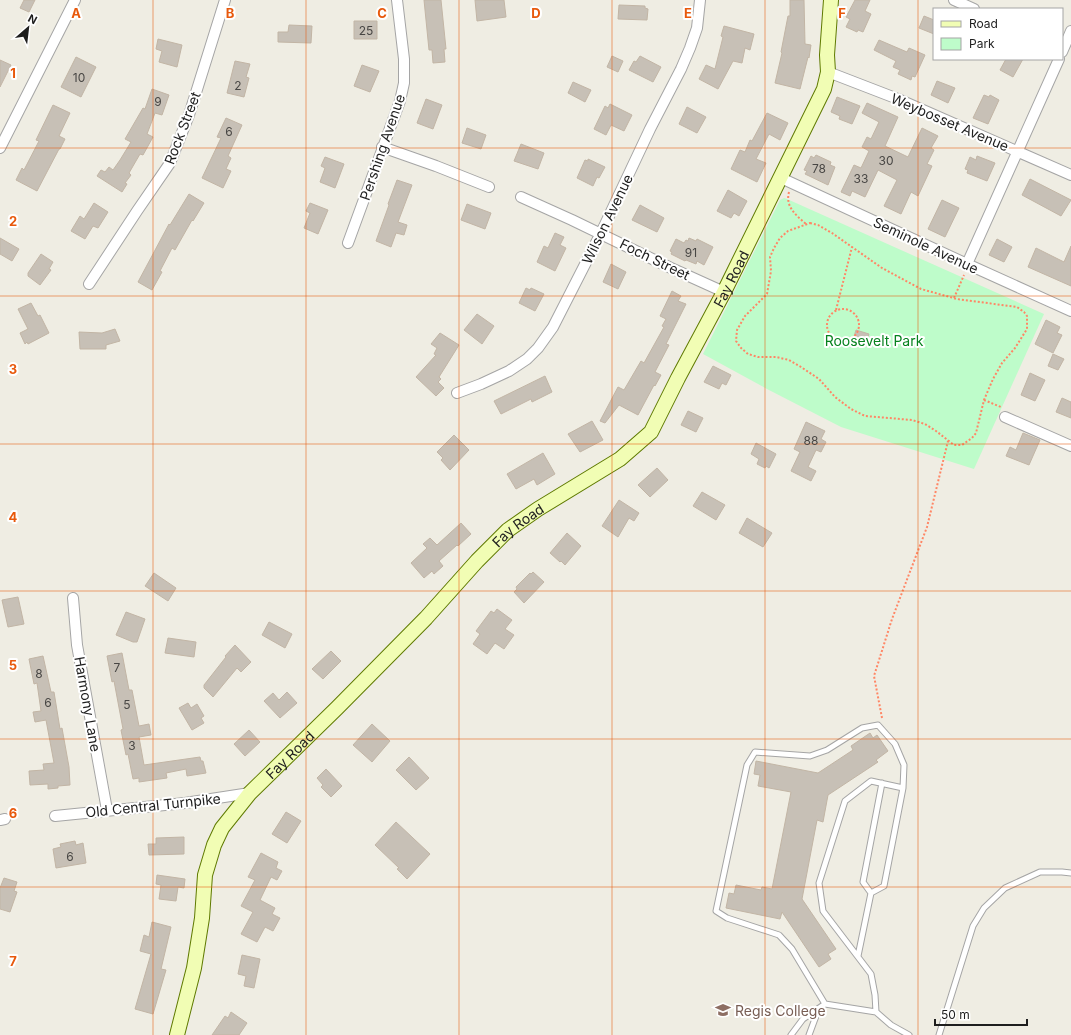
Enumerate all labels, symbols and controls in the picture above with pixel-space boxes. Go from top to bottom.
text: A [71,5,81,21]
text: B [226,5,235,21]
text: C [377,5,387,21]
text: D [531,5,541,21]
text: E [684,5,692,21]
text: F [838,5,846,21]
north arrow [8,8,48,48]
legend [933,8,1063,60]
text: N [26,11,40,27]
text: Road [969,16,998,31]
house number: 25 [359,23,373,38]
text: Park [969,36,995,51]
text: 1 [10,65,16,81]
house number: 10 [73,70,85,85]
house number: 2 [234,78,242,93]
street label: Rock Street [160,89,204,167]
street label: Weybosset Avenue [888,89,1012,155]
street label: Pershing Avenue [356,92,408,202]
house number: 9 [154,94,162,109]
house number: 6 [225,124,233,139]
house number: 30 [879,153,893,168]
house number: 78 [812,161,826,176]
street label: Wilson Avenue [578,171,636,267]
house number: 33 [854,171,868,186]
text: 2 [9,213,17,229]
street label: Seminole Avenue [871,213,981,277]
street label: Foch Street [617,235,693,283]
house number: 91 [685,245,697,260]
street label: Fay Road [709,247,752,310]
park label: Roosevelt Park [825,332,924,349]
text: 3 [9,361,17,377]
house number: 88 [804,433,818,448]
street label: Fay Road [488,499,546,550]
text: 4 [9,509,18,525]
street label: Harmony Lane [71,655,105,753]
text: 5 [9,657,17,673]
house number: 7 [114,660,121,675]
house number: 8 [35,666,43,681]
house number: 6 [44,695,52,710]
house number: 5 [123,697,131,712]
street label: Fay Road [262,727,317,782]
house number: 3 [128,738,136,753]
street label: Old Central Turnpike [85,789,221,821]
text: 6 [9,805,17,821]
house number: 6 [66,849,74,864]
text: 7 [9,953,17,969]
school or university icon: Regis College [714,1001,732,1019]
scale bar [935,1001,1027,1027]
place label: Regis College [735,1002,826,1019]
text: 50 m [941,1007,970,1022]

